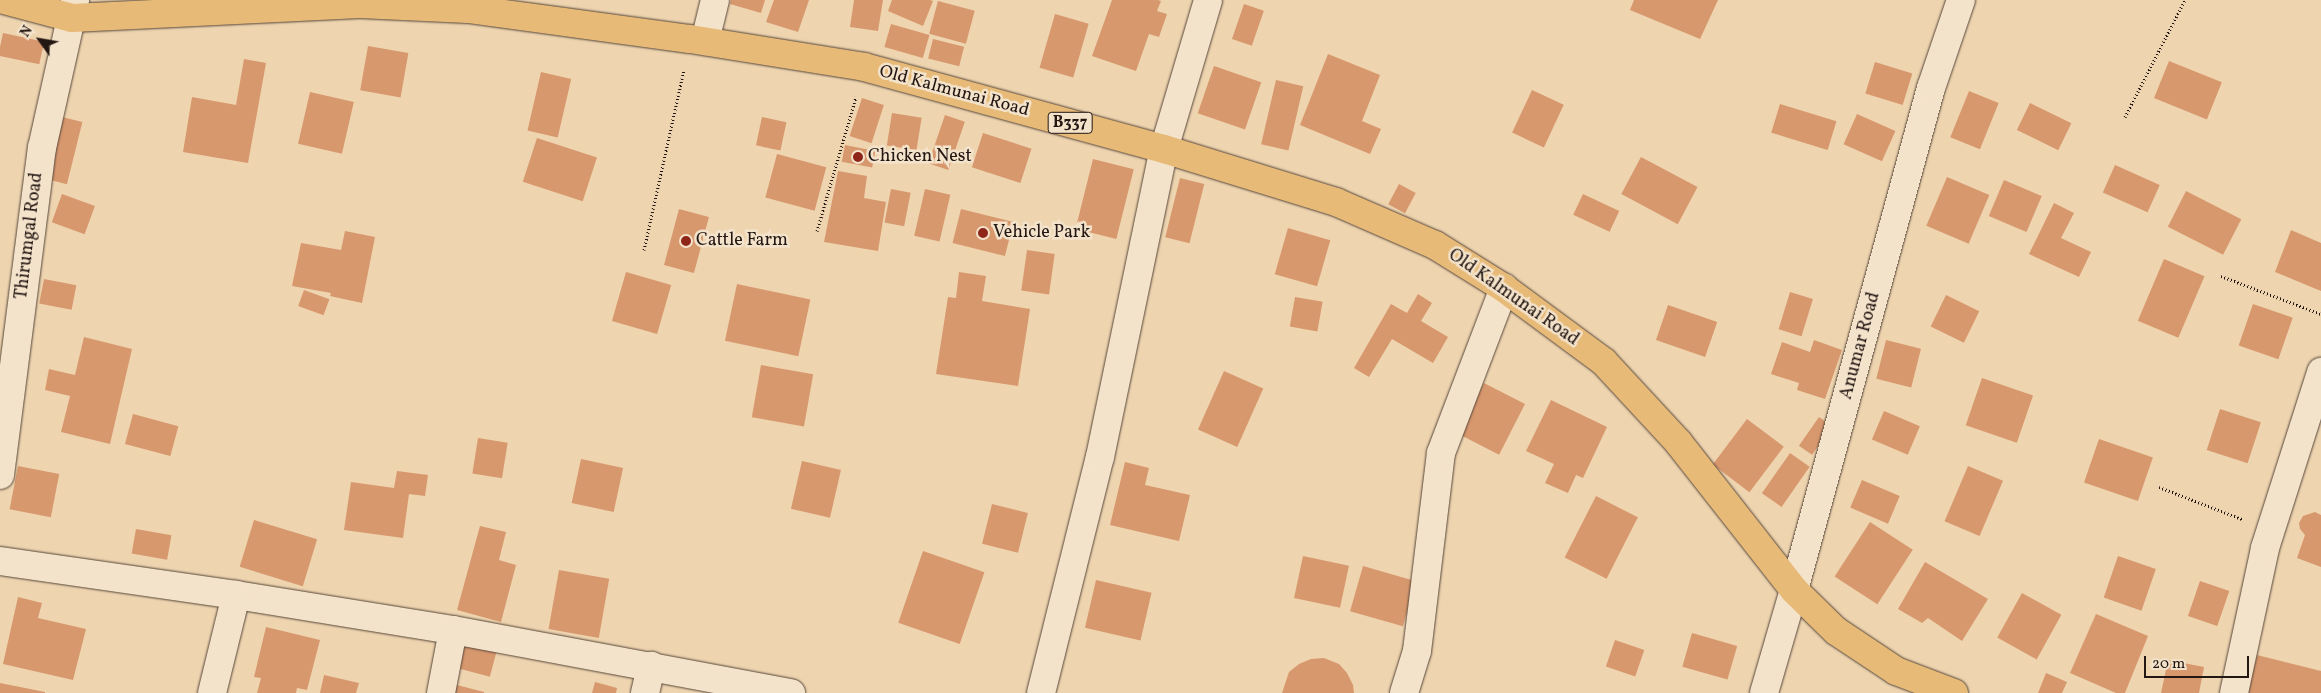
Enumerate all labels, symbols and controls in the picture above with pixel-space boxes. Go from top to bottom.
north arrow [15,15,65,65]
text: N [16,22,38,41]
street label: Old Kalmunai Road [877,62,1031,122]
road number: B337 [1048,110,1092,136]
place label: Chicken Nest [868,146,972,168]
marker: Chicken Nest [852,151,864,163]
street label: Thirumgal Road [11,171,49,301]
place label: Vehicle Park [993,222,1090,244]
marker: Vehicle Park [977,227,989,239]
place label: Cattle Farm [696,230,788,252]
marker: Cattle Farm [680,235,692,247]
street label: Old Kalmunai Road [1444,245,1582,351]
street label: Anumar Road [1836,290,1886,402]
scale bar [2146,646,2251,678]
text: 20 m [2152,654,2185,675]

